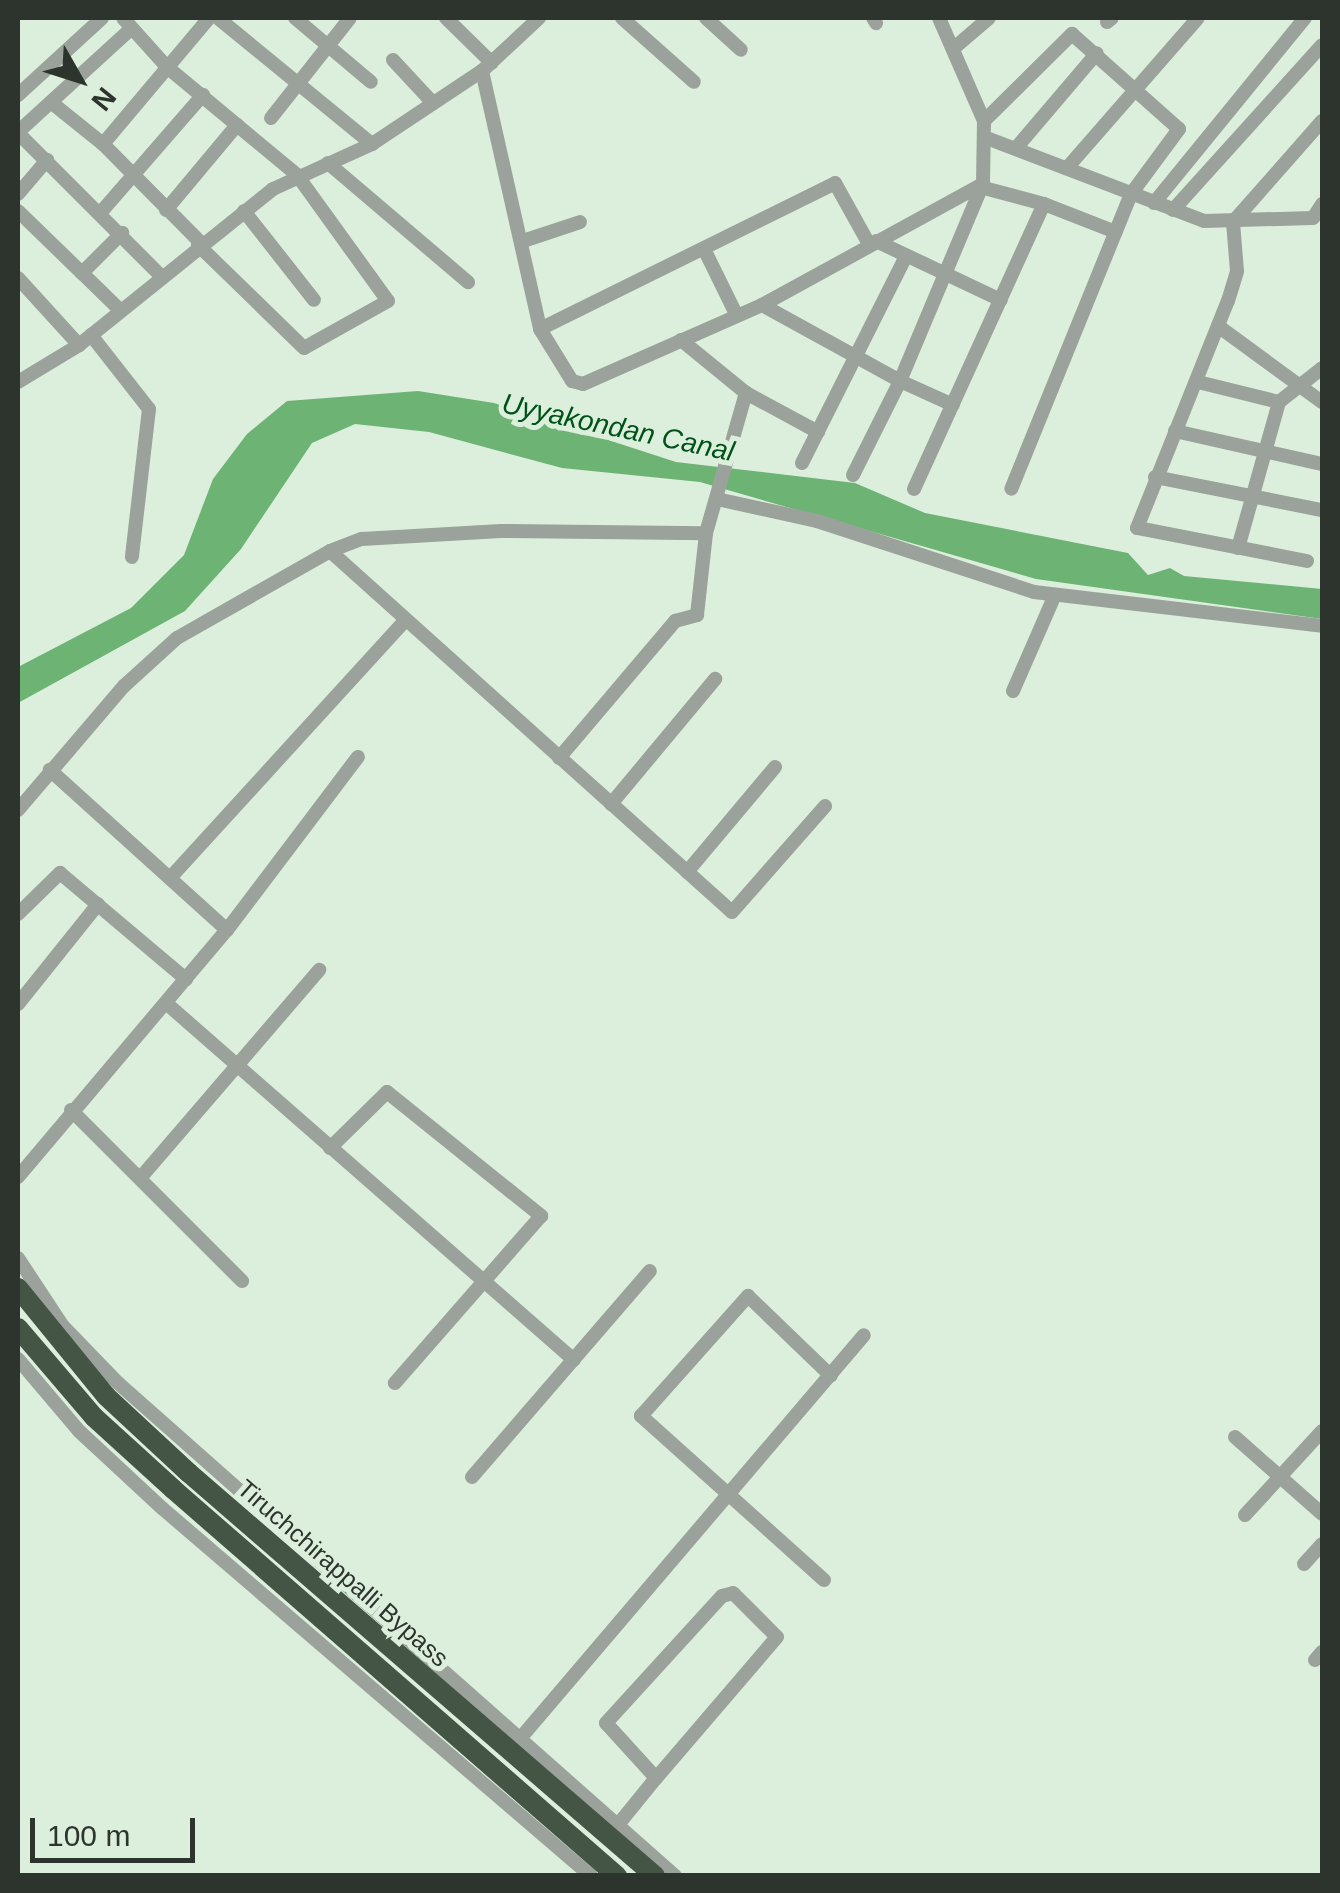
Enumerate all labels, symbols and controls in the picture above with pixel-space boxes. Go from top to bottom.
north arrow [30,30,130,130]
text: N [85,82,122,117]
water label: Uyyakondan Canal [499,387,737,469]
street label: Tiruchchirappalli Bypass [231,1473,455,1673]
scale bar [35,1798,200,1860]
text: 100 m [47,1819,130,1852]

